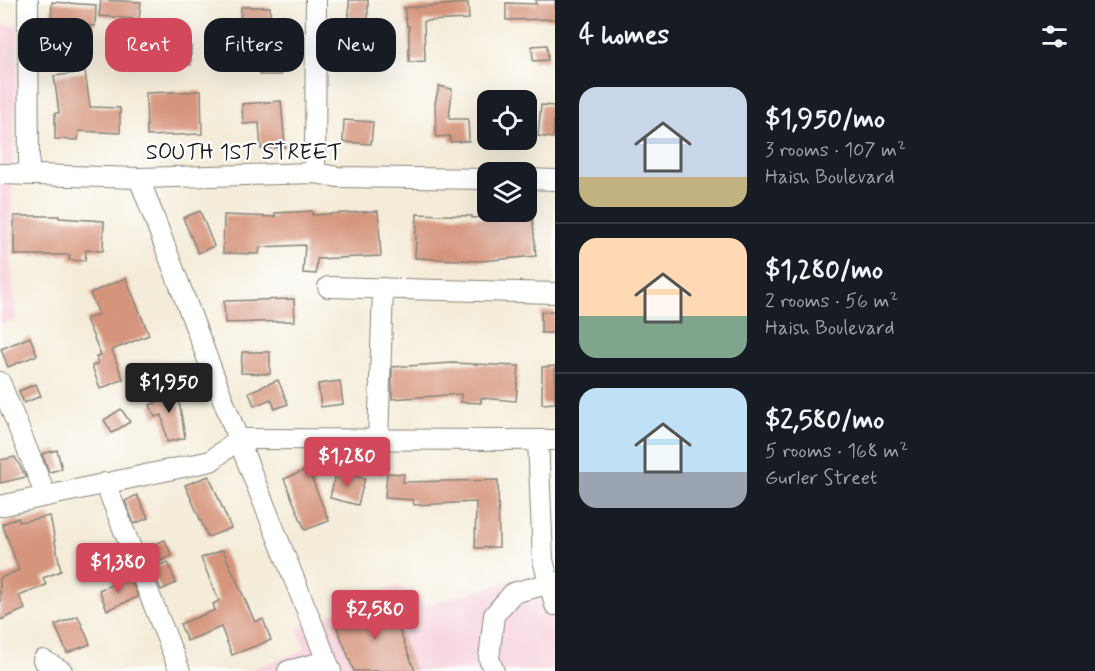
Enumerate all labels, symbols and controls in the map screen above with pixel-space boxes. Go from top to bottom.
chip: Buy [18,18,93,72]
chip: Rent [105,18,192,72]
chip: Filters [204,18,304,72]
chip: New [316,18,396,72]
text: 4 homes [579,19,669,53]
icon: filters [1038,20,1071,53]
map controls [477,90,537,222]
button: locate [477,90,537,150]
text: $1,950/mo [765,103,885,137]
icon: home [627,111,699,183]
text: 3 rooms · 107 m² [765,137,906,164]
street label: SOUTH 1ST STREET [146,139,342,167]
button: layers [477,162,537,222]
text: Haish Boulevard [765,164,895,191]
text: $1,280/mo [765,254,883,288]
icon: home [627,262,699,334]
text: 2 rooms · 56 m² [765,288,898,315]
text: Haish Boulevard [765,315,895,342]
pin: $1,950 [120,363,218,414]
text: $1,950 [139,369,199,396]
text: $2,580/mo [765,404,884,438]
icon: home [627,412,699,484]
pin: $1,280 [298,437,396,488]
text: 5 rooms · 168 m² [765,438,908,465]
text: $1,280 [318,443,376,470]
text: Gurler Street [765,465,877,492]
pin: $1,380 [69,543,167,594]
text: $1,380 [90,549,146,576]
pin: $2,580 [326,590,424,641]
text: $2,580 [346,596,404,623]

